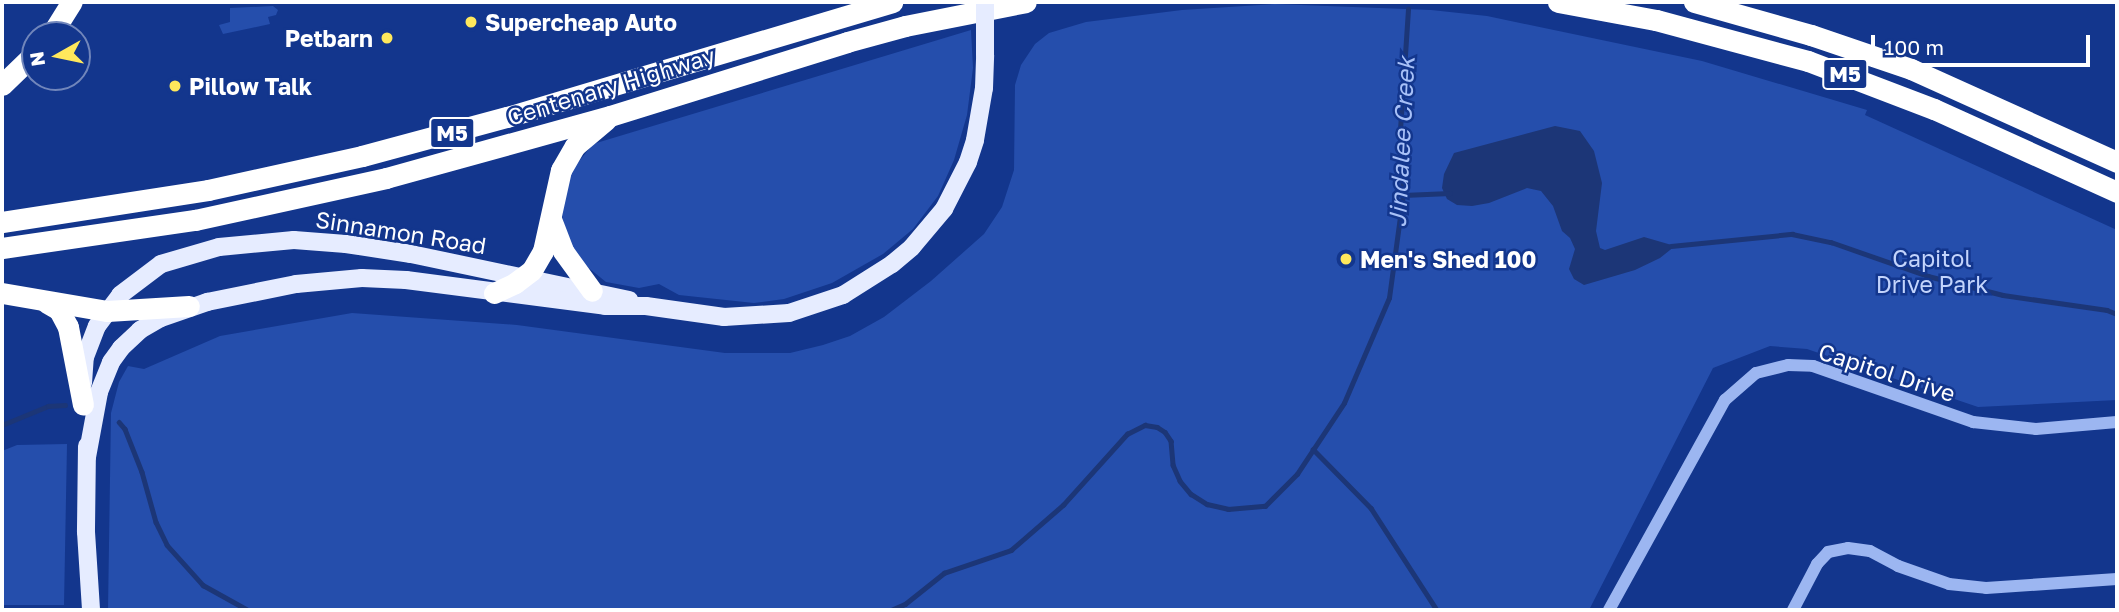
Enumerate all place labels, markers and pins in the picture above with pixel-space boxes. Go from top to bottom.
place label: Supercheap Auto [485,8,677,36]
marker: Supercheap Auto [463,14,479,30]
place label: Petbarn [285,24,373,52]
marker: Petbarn [379,30,395,46]
place label: Pillow Talk [189,72,312,100]
marker: Pillow Talk [167,78,183,94]
place label: Men's Shed 100 [1360,245,1536,273]
marker: Men's Shed 100 [1338,251,1354,267]

